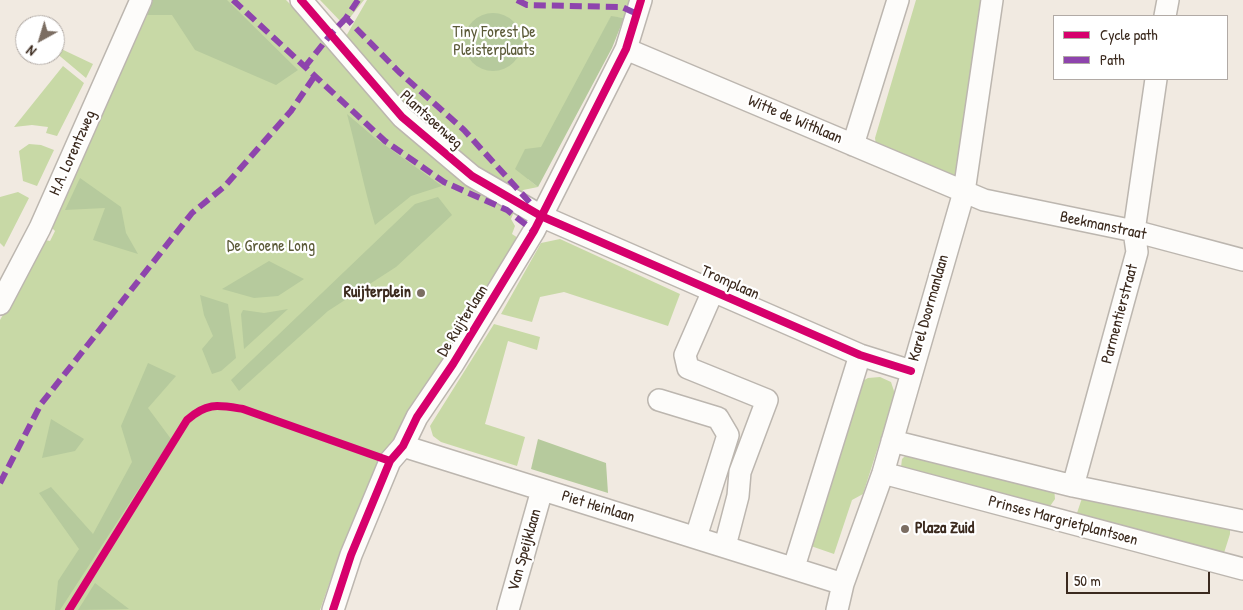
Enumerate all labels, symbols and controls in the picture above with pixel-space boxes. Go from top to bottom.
north arrow [15,15,65,65]
legend [1053,15,1228,80]
park label: Tiny Forest De Pleisterplaats [452,23,536,61]
text: Cycle path [1100,24,1158,45]
text: N [22,42,40,61]
text: Path [1100,49,1125,70]
street label: Plantsoenweg [396,87,466,153]
street label: Witte de Withlaan [745,92,845,148]
street label: H.A. Lorentzweg [46,107,100,199]
street label: Beekmanstraat [1058,207,1148,245]
park label: De Groene Long [227,237,315,257]
street label: Karel Doormanlaan [905,252,953,364]
street label: Tromplaan [698,262,762,304]
street label: Parmentierstraat [1098,262,1142,366]
street label: De Ruijterlaan [433,282,493,360]
place label: Ruijterplein [344,283,411,303]
marker: Ruijterplein [415,287,427,299]
street label: Piet Heinlaan [559,487,637,527]
street label: Prinses Margrietplantsoen [986,492,1140,550]
street label: Van Speijklaan [504,507,546,593]
place label: Plaza Zuid [915,519,974,539]
marker: Plaza Zuid [899,523,911,535]
scale bar [1068,562,1212,594]
text: 50 m [1074,570,1101,591]

